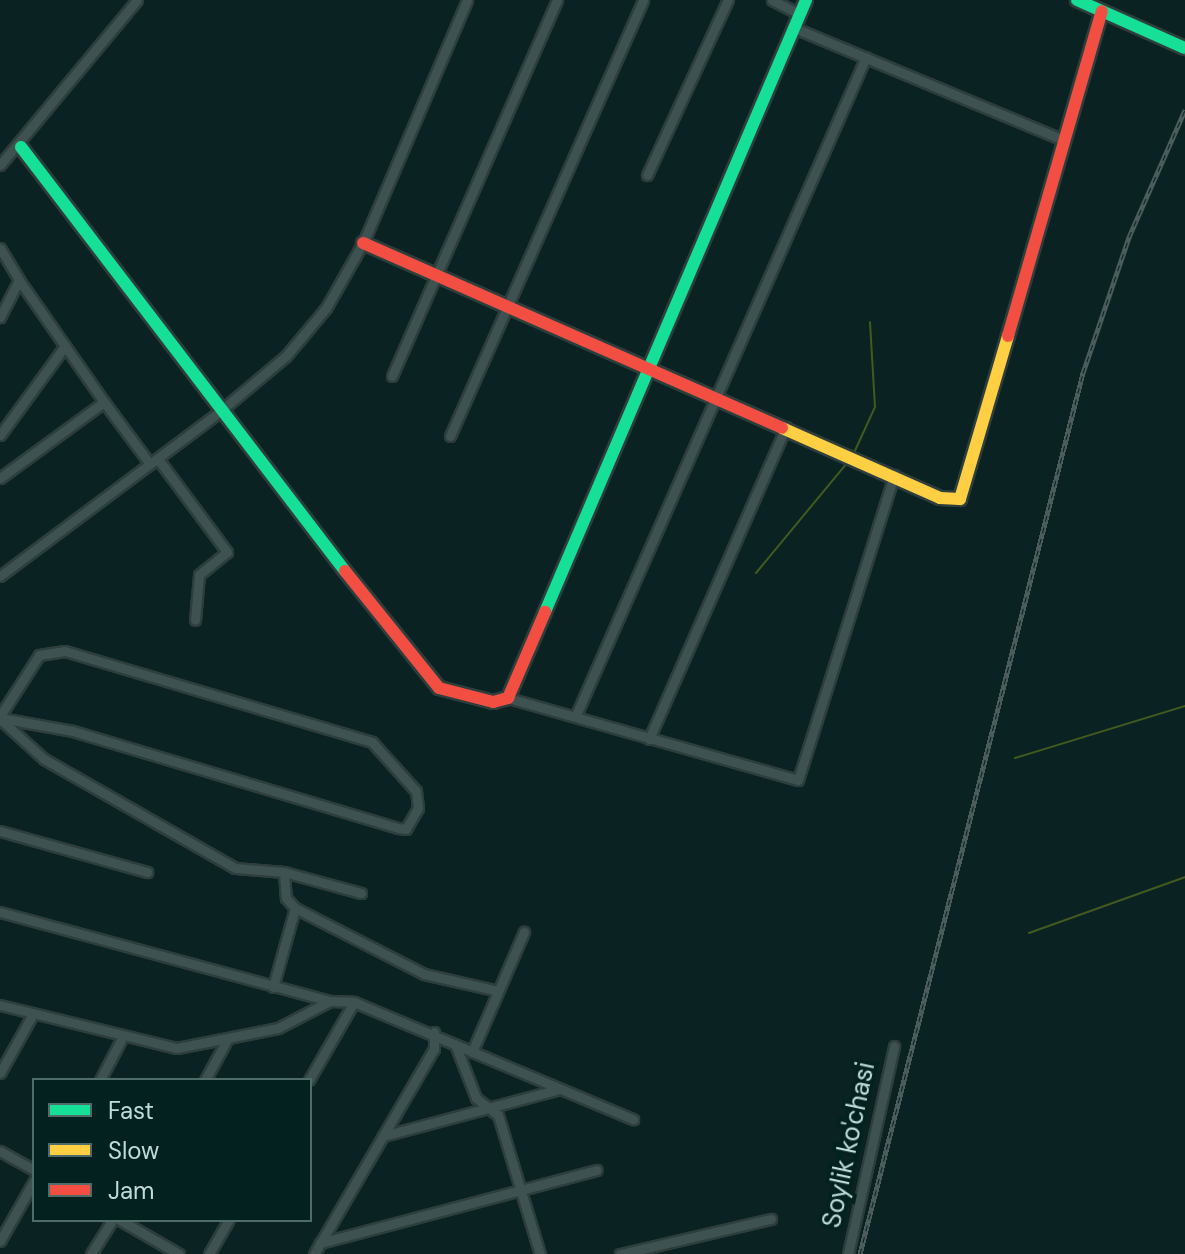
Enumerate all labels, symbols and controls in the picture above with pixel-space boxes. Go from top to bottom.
street label: Soylik ko'chasi [816,1059,882,1231]
legend [32,1078,312,1222]
text: Fast [108,1095,154,1126]
text: Slow [108,1135,159,1166]
text: Jam [108,1175,154,1206]

